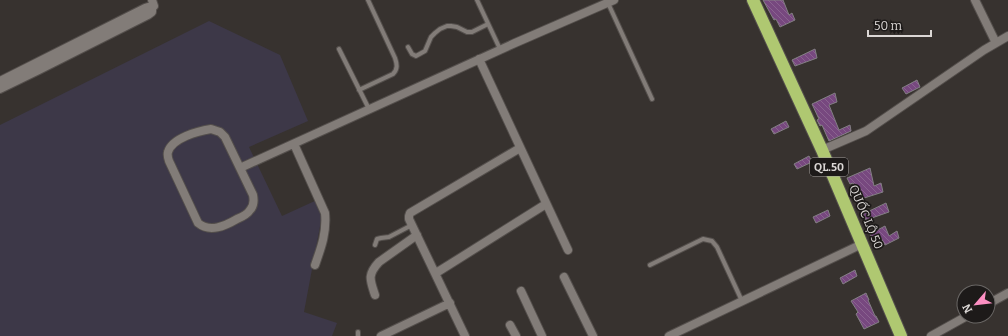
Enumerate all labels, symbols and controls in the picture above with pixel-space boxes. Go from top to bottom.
scale bar [868,12,931,38]
text: 50 m [874,19,903,33]
road number: QL.50 [810,158,848,176]
street label: QUỐC LỘ 50 [846,182,888,251]
north arrow [956,284,996,324]
text: N [960,301,975,315]

